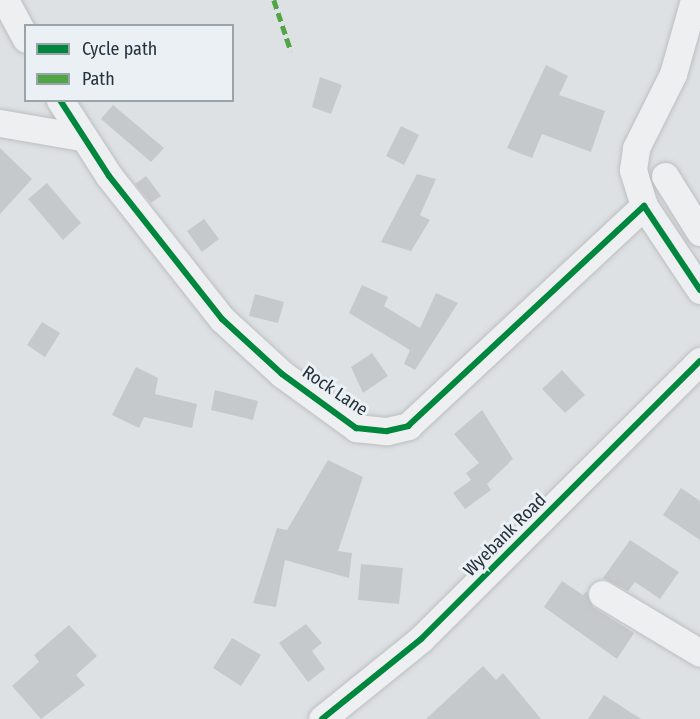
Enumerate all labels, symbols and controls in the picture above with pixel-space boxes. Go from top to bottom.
legend [24,24,234,102]
text: Cycle path [82,38,157,60]
text: Path [82,68,115,90]
street label: Rock Lane [298,361,372,421]
street label: Wyebank Road [459,489,551,581]

